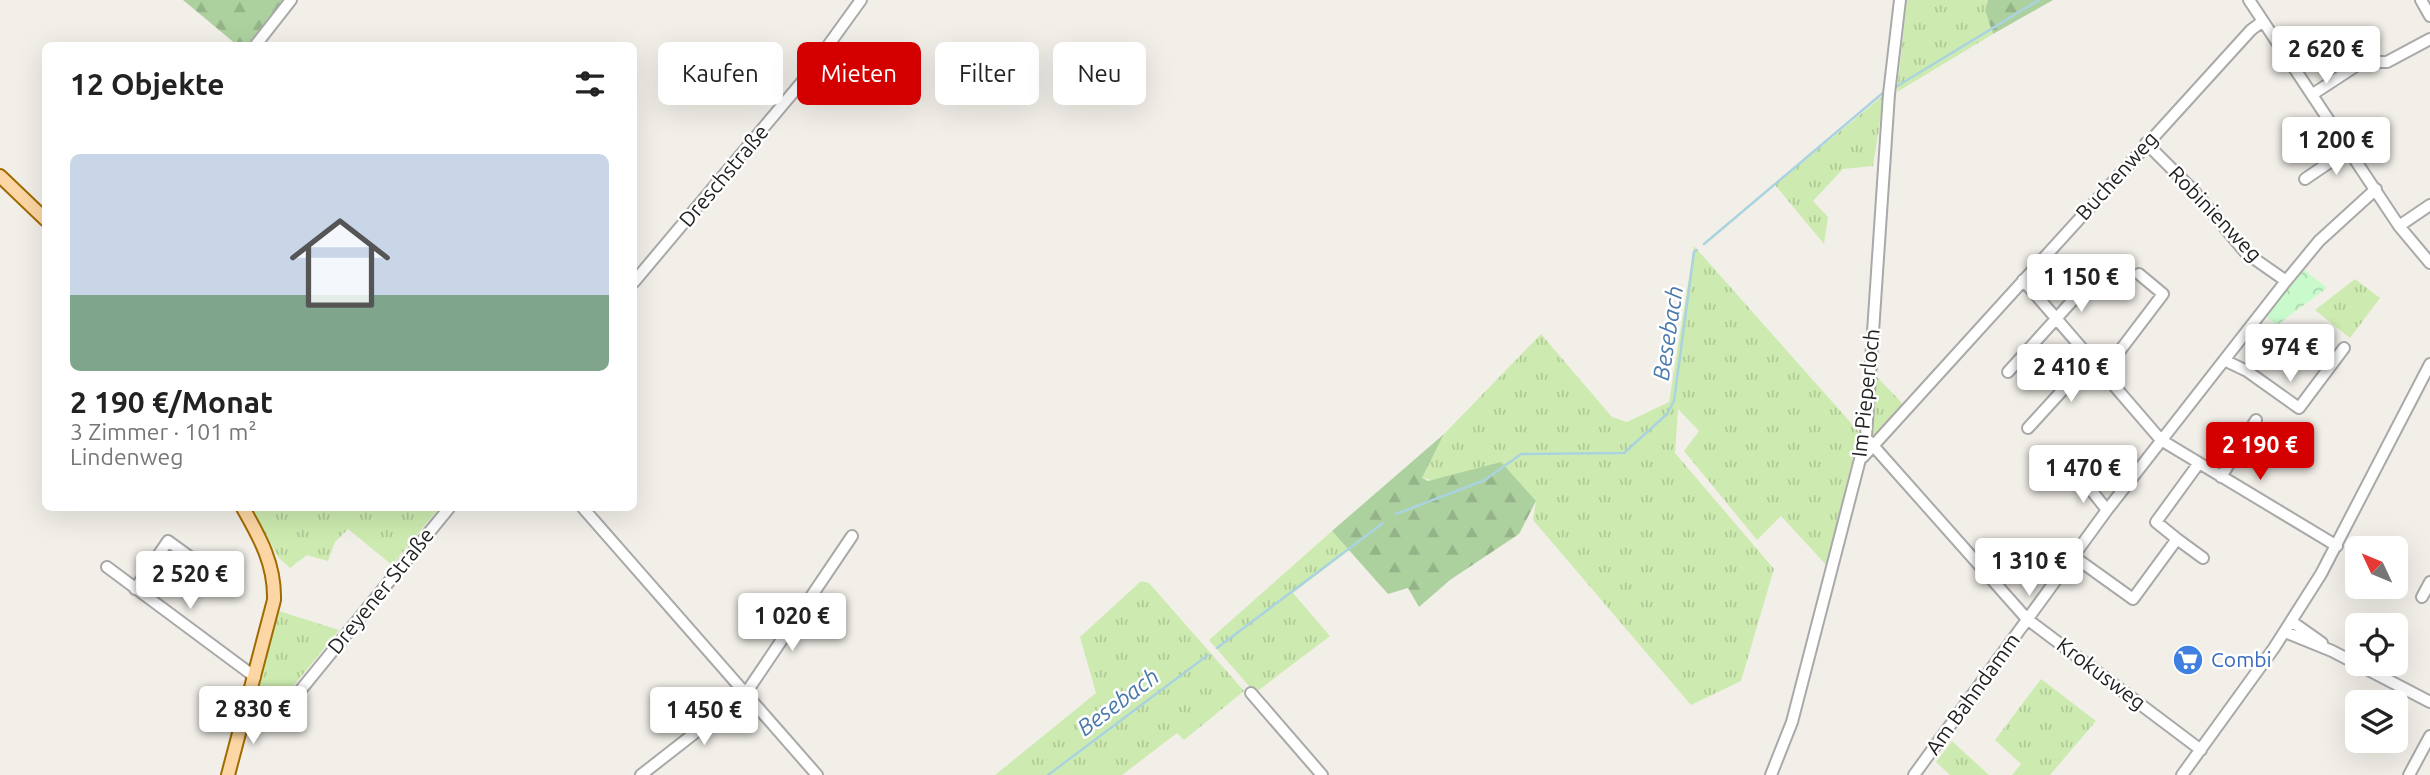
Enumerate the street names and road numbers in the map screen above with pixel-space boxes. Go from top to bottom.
street label: Dreschstraße [674,120,773,231]
street label: Buchenweg [2070,126,2162,224]
street label: Robinienweg [2164,161,2267,266]
street label: Im Pieperloch [1846,328,1884,458]
street label: Dreyener Straße [322,523,438,658]
street label: Am Bahndamm [1920,628,2024,759]
street label: Krokusweg [2053,632,2151,714]

